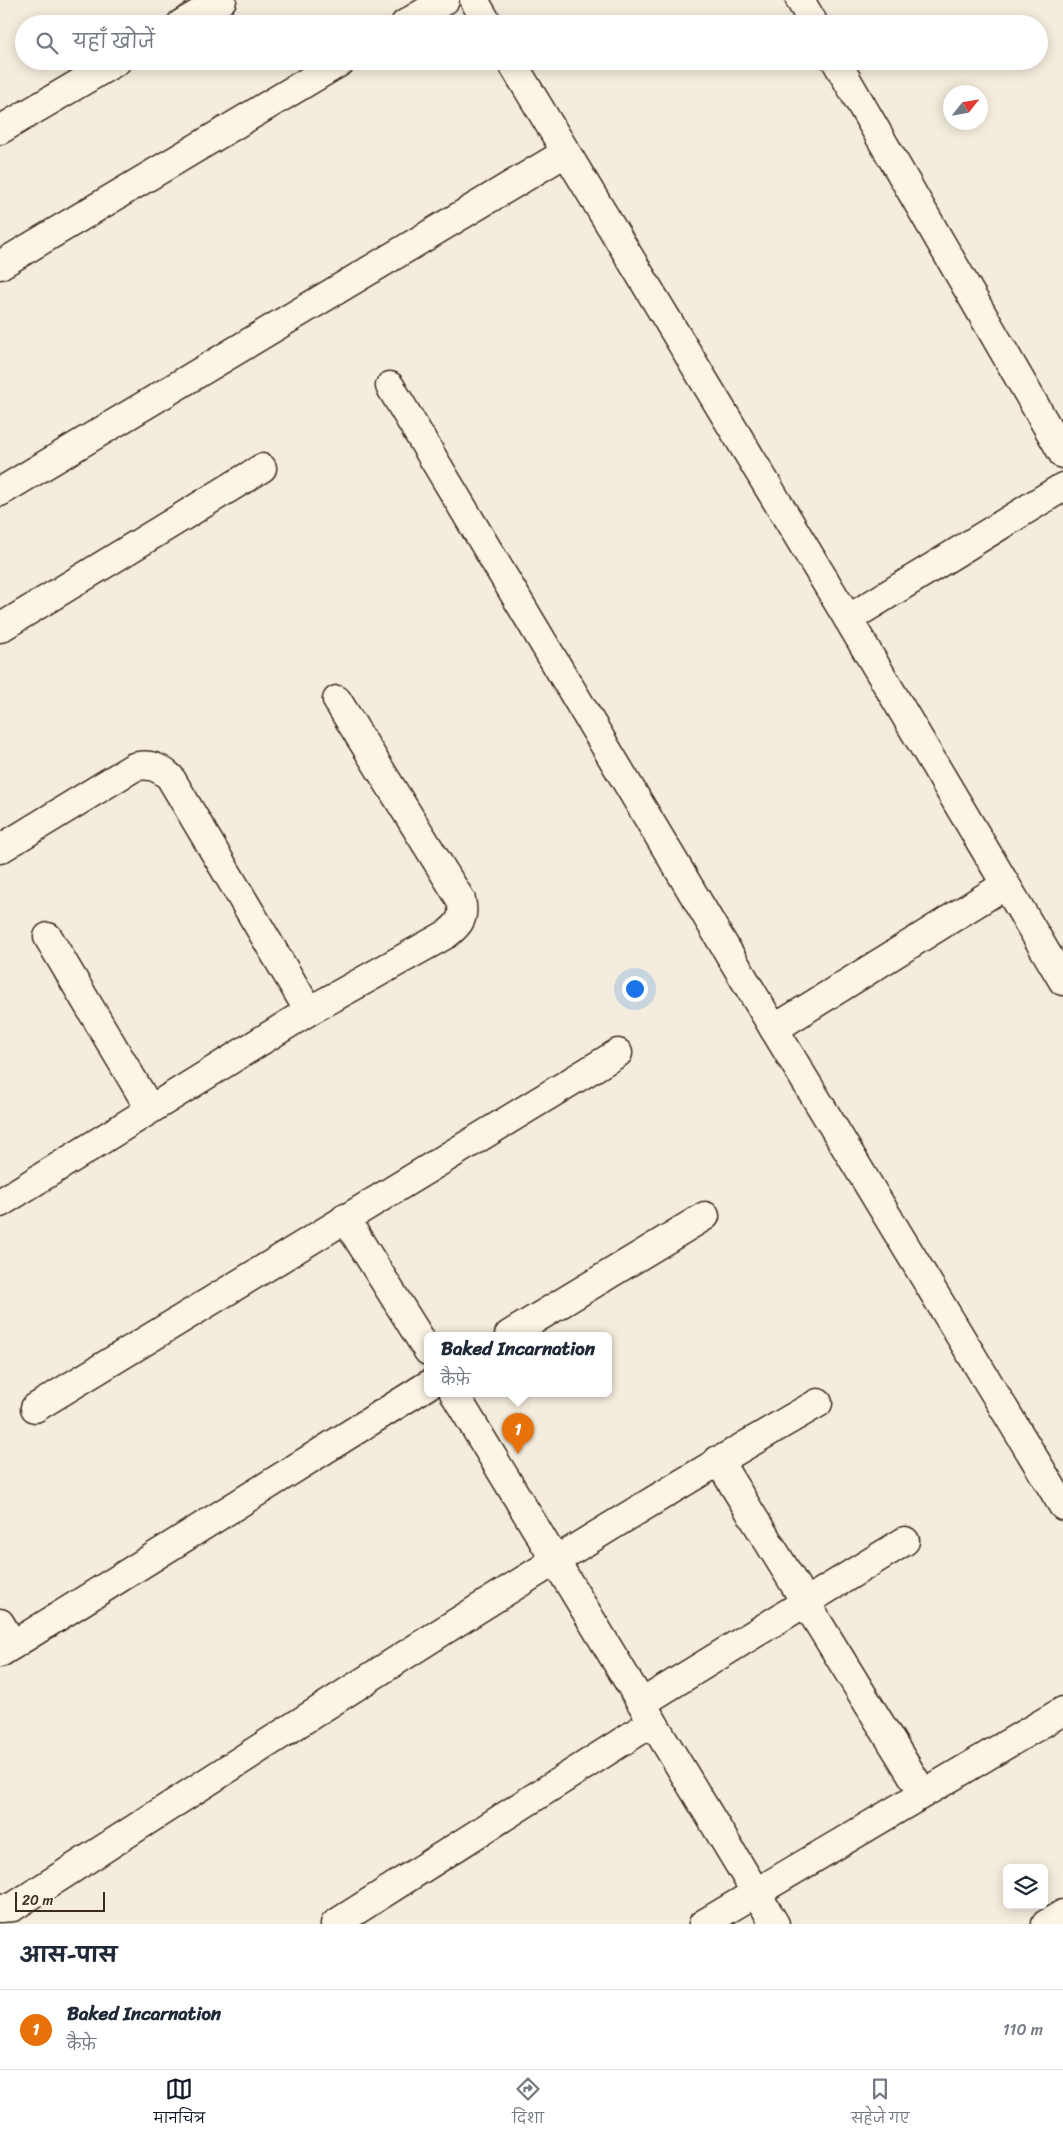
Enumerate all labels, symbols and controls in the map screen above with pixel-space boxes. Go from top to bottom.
search box [15,15,1048,70]
text: यहाँ खोजें [73,25,155,58]
icon: search [33,29,61,57]
north arrow [943,85,988,130]
your location [622,976,648,1002]
popup [424,1332,612,1397]
text: Baked Incarnation [441,1332,595,1365]
text: कैफ़े [441,1365,470,1394]
pin: 1 [502,1413,534,1454]
map controls [1003,1864,1048,1909]
button: layers [1003,1864,1048,1909]
text: 20 m [22,1888,53,1913]
scale bar [15,1889,105,1912]
text: आस-पास [20,1936,117,1974]
text: Baked Incarnation [67,1997,221,2030]
text: 1 [33,2015,39,2044]
text: 110 m [1003,2015,1043,2044]
text: कैफ़े [67,2030,96,2059]
tab: मानचित्र [154,2075,205,2134]
tab: दिशा [512,2075,544,2134]
tab: सहेजे गए [851,2075,909,2134]

